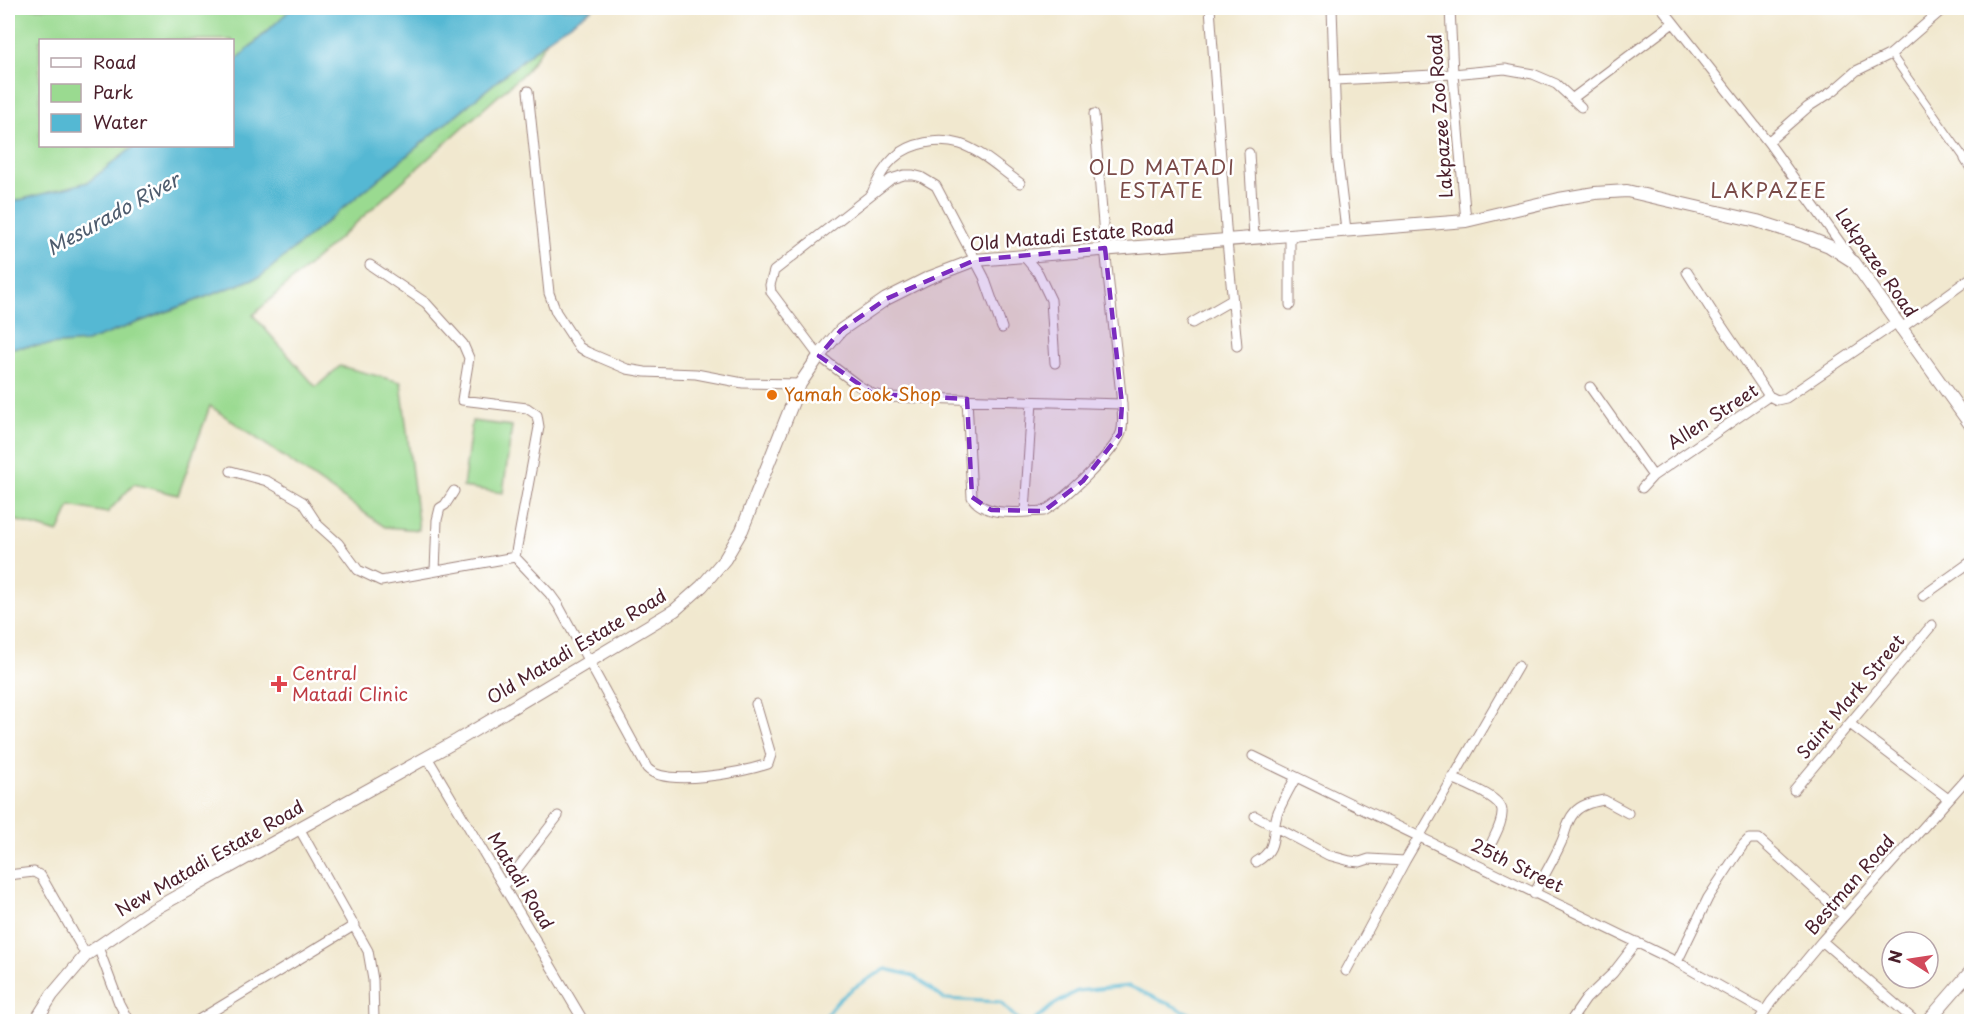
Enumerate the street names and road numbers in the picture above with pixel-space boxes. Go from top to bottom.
street label: Lakpazee Zoo Road [1420,33,1459,199]
street label: Lakpazee Road [1830,202,1925,322]
street label: Old Matadi Estate Road [968,212,1175,257]
street label: Allen Street [1661,376,1763,455]
street label: Old Matadi Estate Road [481,581,671,710]
street label: Saint Mark Street [1789,628,1910,764]
street label: New Matadi Estate Road [110,793,308,923]
street label: Matadi Road [482,826,561,934]
street label: Bestman Road [1798,828,1900,940]
street label: 25th Street [1467,831,1568,899]

